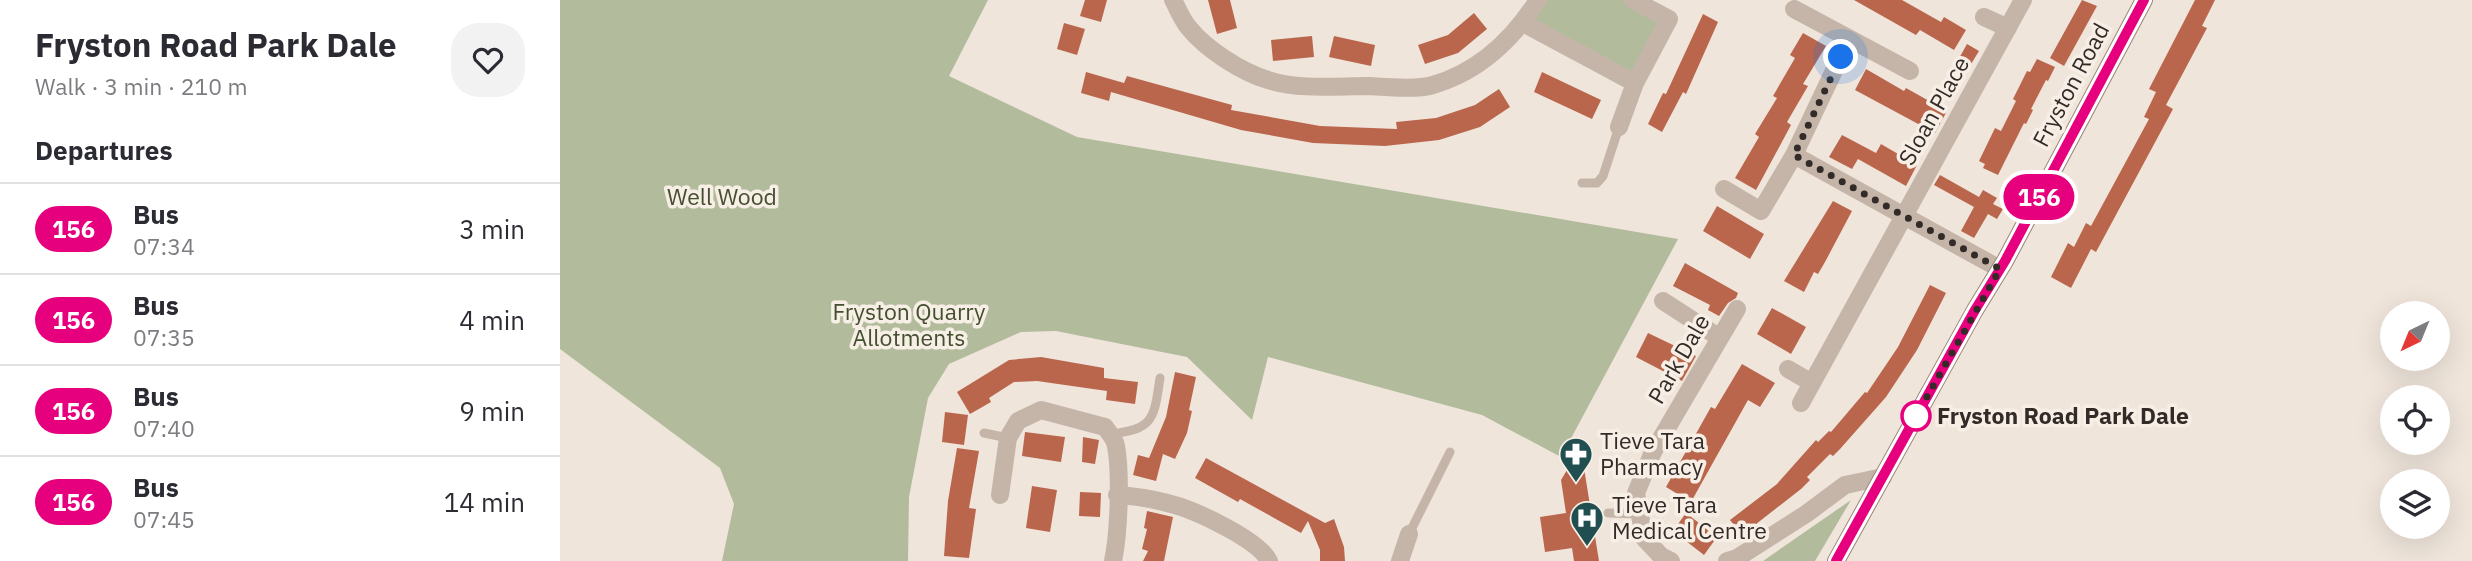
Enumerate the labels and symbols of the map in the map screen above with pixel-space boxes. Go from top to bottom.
street label: Fryston Road [2025,18,2115,151]
your location [1823,39,1858,74]
street label: Sloan Place [1891,51,1975,170]
line badge: 156 [1999,174,2079,220]
park label: Well Wood [667,181,777,211]
park label: Fryston Quarry Allotments [832,296,986,352]
north arrow [2380,301,2450,371]
street label: Park Dale [1640,308,1716,409]
place label: Fryston Road Park Dale [1937,400,2189,430]
marker: Fryston Road Park Dale [1901,401,1931,431]
place label: Tieve Tara Pharmacy [1600,425,1705,481]
pharmacy icon: Tieve Tara Pharmacy [1557,435,1595,484]
place label: Tieve Tara Medical Centre [1612,489,1767,545]
hospital icon: Tieve Tara Medical Centre [1568,499,1606,548]

